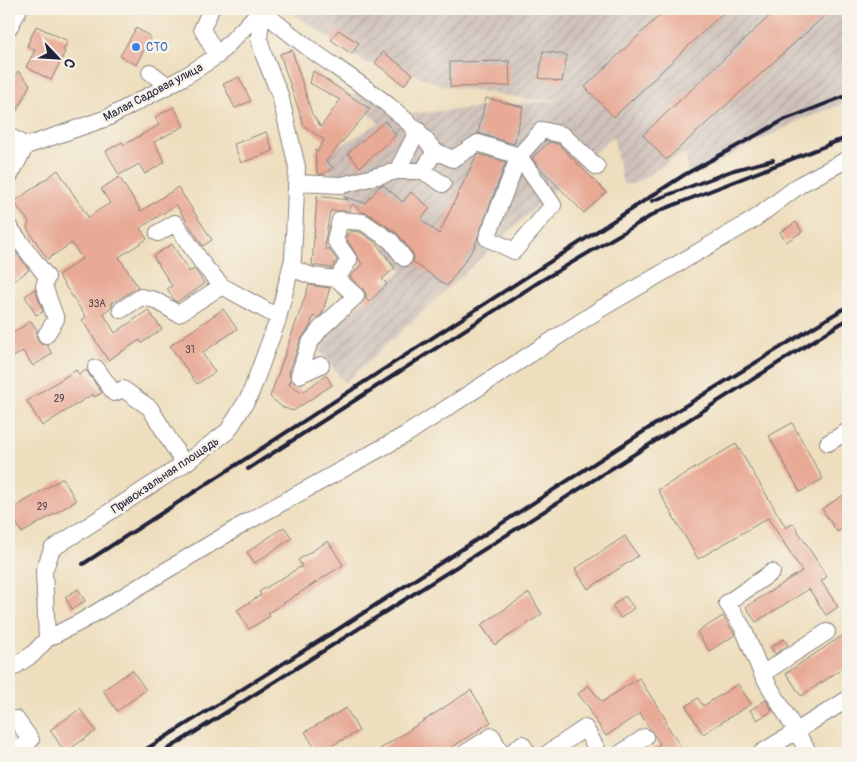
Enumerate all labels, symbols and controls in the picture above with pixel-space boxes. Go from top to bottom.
north arrow [32,32,82,82]
place label: СТО [146,40,168,55]
marker: СТО [130,41,142,53]
text: С [60,56,79,71]
street label: Малая Садовая улица [101,60,206,125]
house number: 33А [88,298,106,310]
house number: 31 [185,344,195,356]
house number: 29 [54,393,64,405]
street label: Привокзальная площадь [109,434,222,517]
house number: 29 [37,501,47,513]

